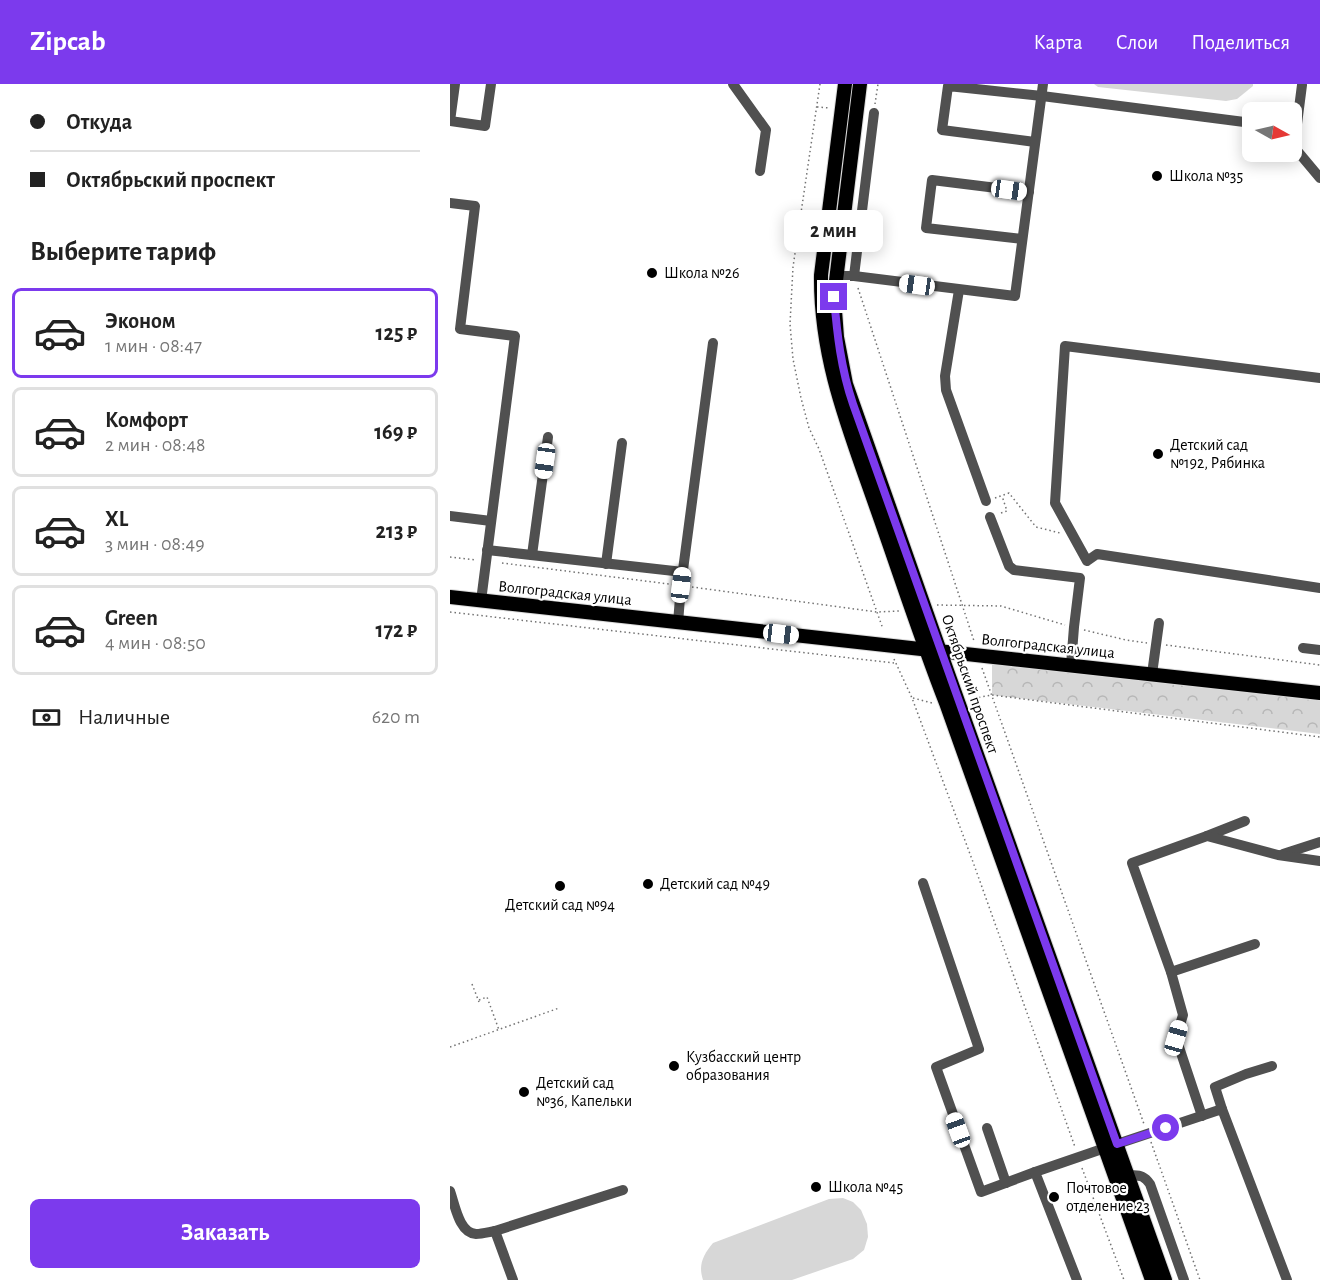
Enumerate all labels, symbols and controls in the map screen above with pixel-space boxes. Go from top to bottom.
text: Zipcab [30,28,106,56]
text: Карта [1033,32,1083,53]
text: Слои [1116,32,1158,53]
text: Поделиться [1191,32,1290,53]
north arrow [1242,102,1302,162]
map controls [1242,102,1302,162]
text: Откуда [66,111,132,133]
place label: Школа №35 [1169,168,1243,184]
text: Октябрьский проспект [66,169,275,191]
marker: Школа №35 [1150,169,1164,183]
car [990,179,1028,201]
callout: 2 мин [784,210,884,252]
text: 2 мин [810,221,857,241]
text: Выберите тариф [30,238,216,265]
place label: Школа №26 [664,265,740,281]
marker: Школа №26 [645,266,659,280]
car [898,274,936,296]
route end [820,283,847,310]
icon: car [33,306,87,360]
text: Эконом [105,310,176,332]
text: 125 ₽ [376,322,417,344]
text: 1 мин · 08:47 [105,336,202,356]
icon: car [33,405,87,459]
text: Комфорт [105,409,188,431]
text: 169 ₽ [374,421,417,443]
text: 2 мин · 08:48 [105,435,206,455]
place label: Детский сад №192, Рябинка [1170,437,1265,471]
car [534,442,556,480]
marker: Детский сад №192, Рябинка [1151,447,1165,461]
icon: car [33,504,87,558]
text: XL [105,508,128,530]
text: 213 ₽ [376,520,417,542]
text: 3 мин · 08:49 [105,534,205,554]
car [670,566,692,604]
street label: Волгоградская улица [497,578,633,609]
icon: car [33,603,87,657]
text: Green [105,607,158,629]
street label: Октябрьский проспект [939,612,1001,756]
text: 172 ₽ [376,619,417,641]
car [762,623,800,645]
street label: Волгоградская улица [980,631,1116,662]
text: 4 мин · 08:50 [105,633,206,653]
icon: cash [30,701,63,734]
text: Наличные [78,706,170,728]
text: 620 m [372,707,420,727]
place label: Детский сад №49 [660,876,770,892]
marker: Детский сад №49 [641,877,655,891]
marker: Детский сад №94 [553,879,567,893]
place label: Детский сад №94 [505,897,615,913]
car [1162,1018,1190,1058]
place label: Кузбасский центр образования [686,1049,801,1083]
marker: Кузбасский центр образования [667,1059,681,1073]
place label: Детский сад №36, Капельки [536,1075,632,1109]
marker: Детский сад №36, Капельки [517,1085,531,1099]
car [943,1110,973,1150]
route start [1152,1114,1179,1141]
place label: Школа №45 [828,1179,903,1195]
marker: Школа №45 [809,1180,823,1194]
place label: Почтовое отделение 23 [1066,1180,1150,1214]
marker: Почтовое отделение 23 [1047,1190,1061,1204]
button: Заказать [30,1199,420,1268]

